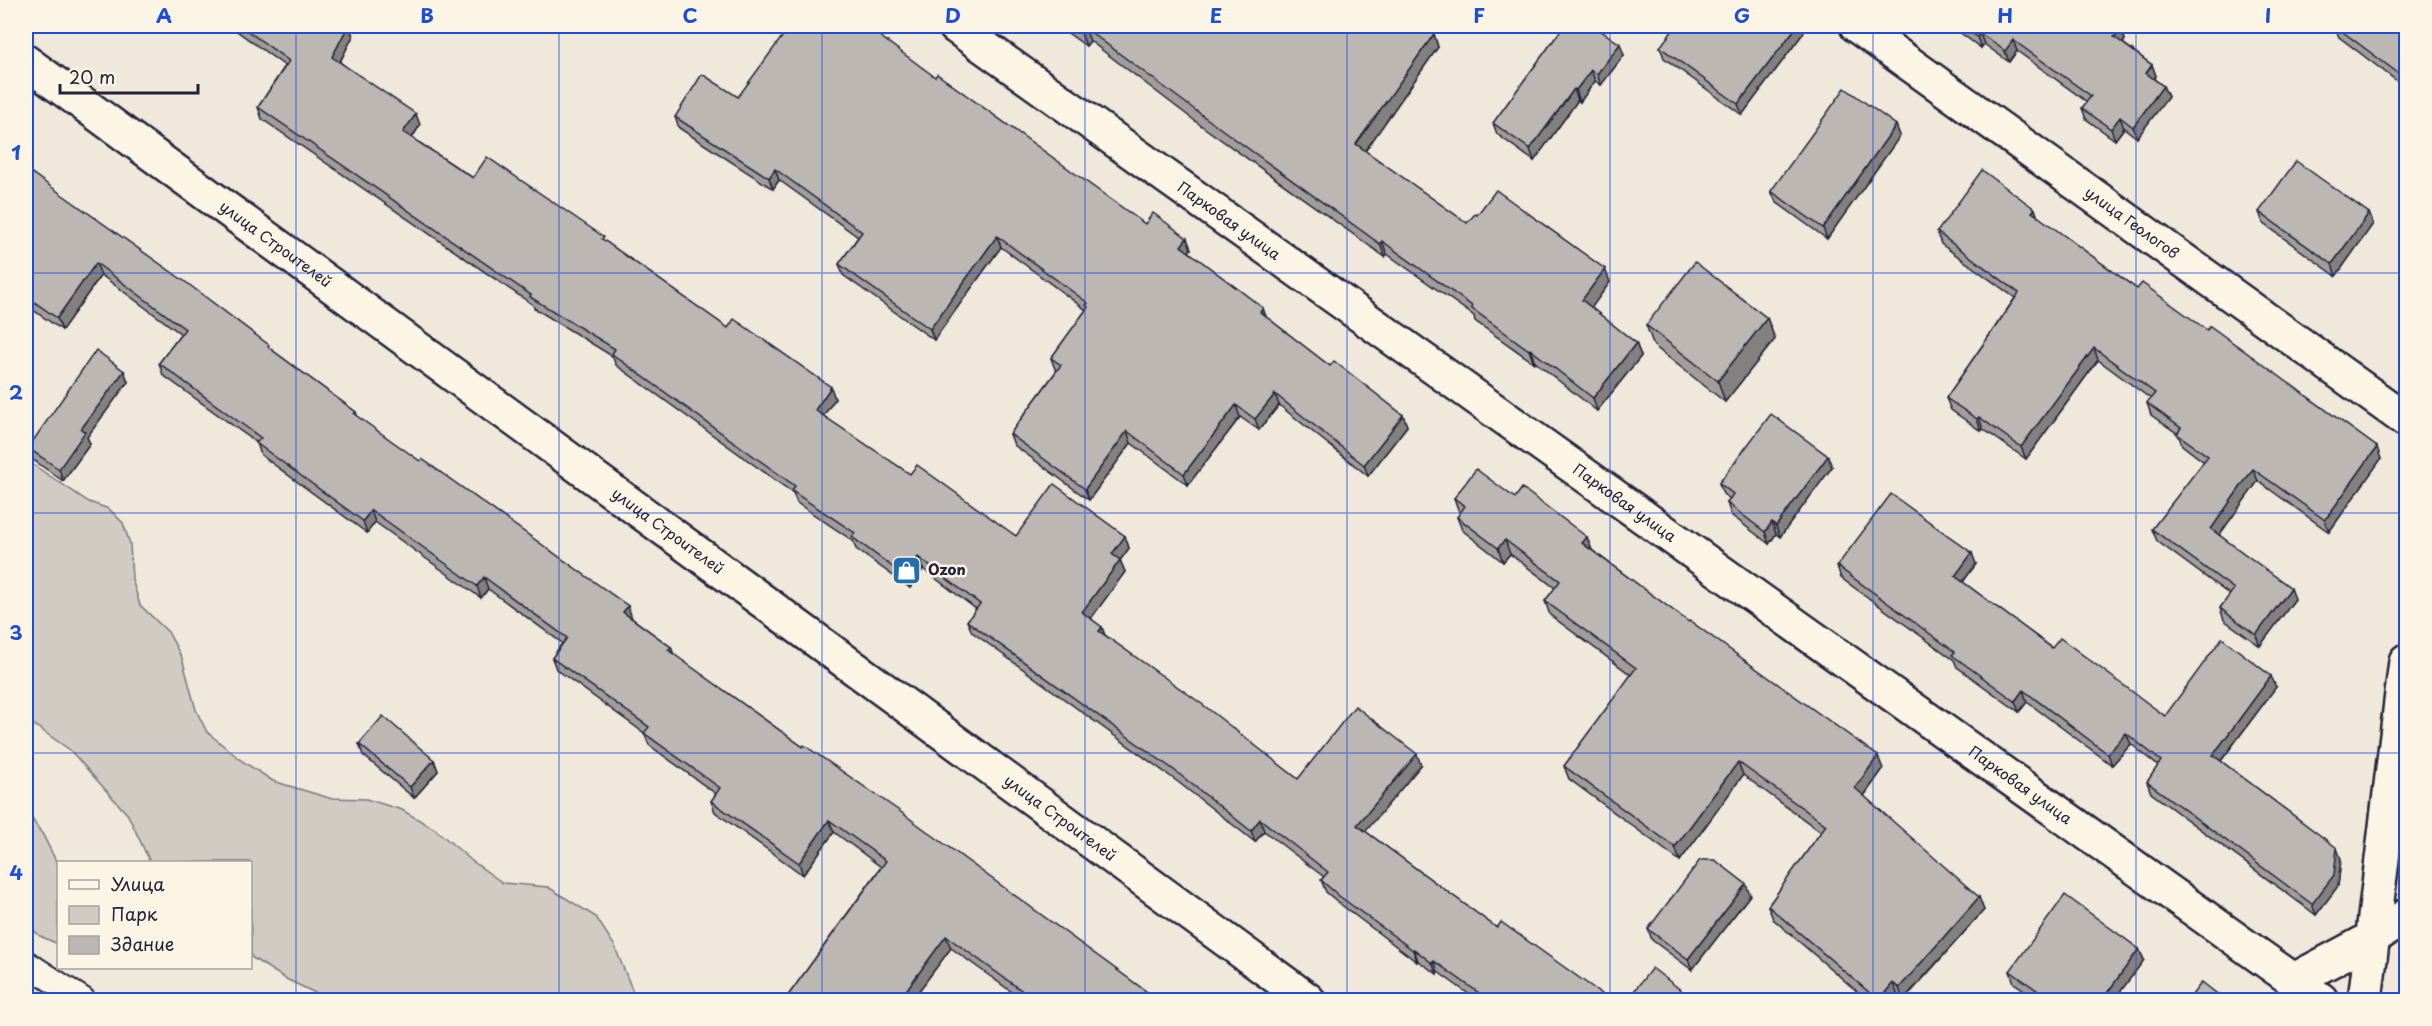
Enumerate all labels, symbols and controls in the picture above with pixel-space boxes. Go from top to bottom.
text: A [156,0,172,30]
text: B [420,0,434,30]
text: C [682,0,698,30]
text: D [945,0,961,30]
text: E [1210,0,1222,30]
text: F [1473,0,1485,30]
text: G [1734,0,1750,30]
text: H [1997,0,2013,30]
text: I [2265,0,2271,30]
scale bar [60,57,198,95]
text: 20 m [69,63,115,90]
text: 1 [11,137,21,167]
street label: Парковая улица [1173,175,1286,265]
street label: улица Геологов [2081,180,2185,264]
street label: улица Строителей [215,194,337,292]
text: 2 [9,377,23,407]
street label: Парковая улица [1569,457,1682,547]
street label: улица Строителей [608,481,729,579]
shop icon: Ozon [891,554,923,586]
place label: Ozon [928,557,966,580]
text: 3 [9,617,23,647]
street label: Парковая улица [1964,739,2078,829]
street label: улица Строителей [1000,768,1122,866]
text: 4 [9,857,23,887]
legend [57,861,252,969]
text: Улица [111,870,165,897]
text: Парк [111,900,158,927]
text: Здание [111,930,174,957]

